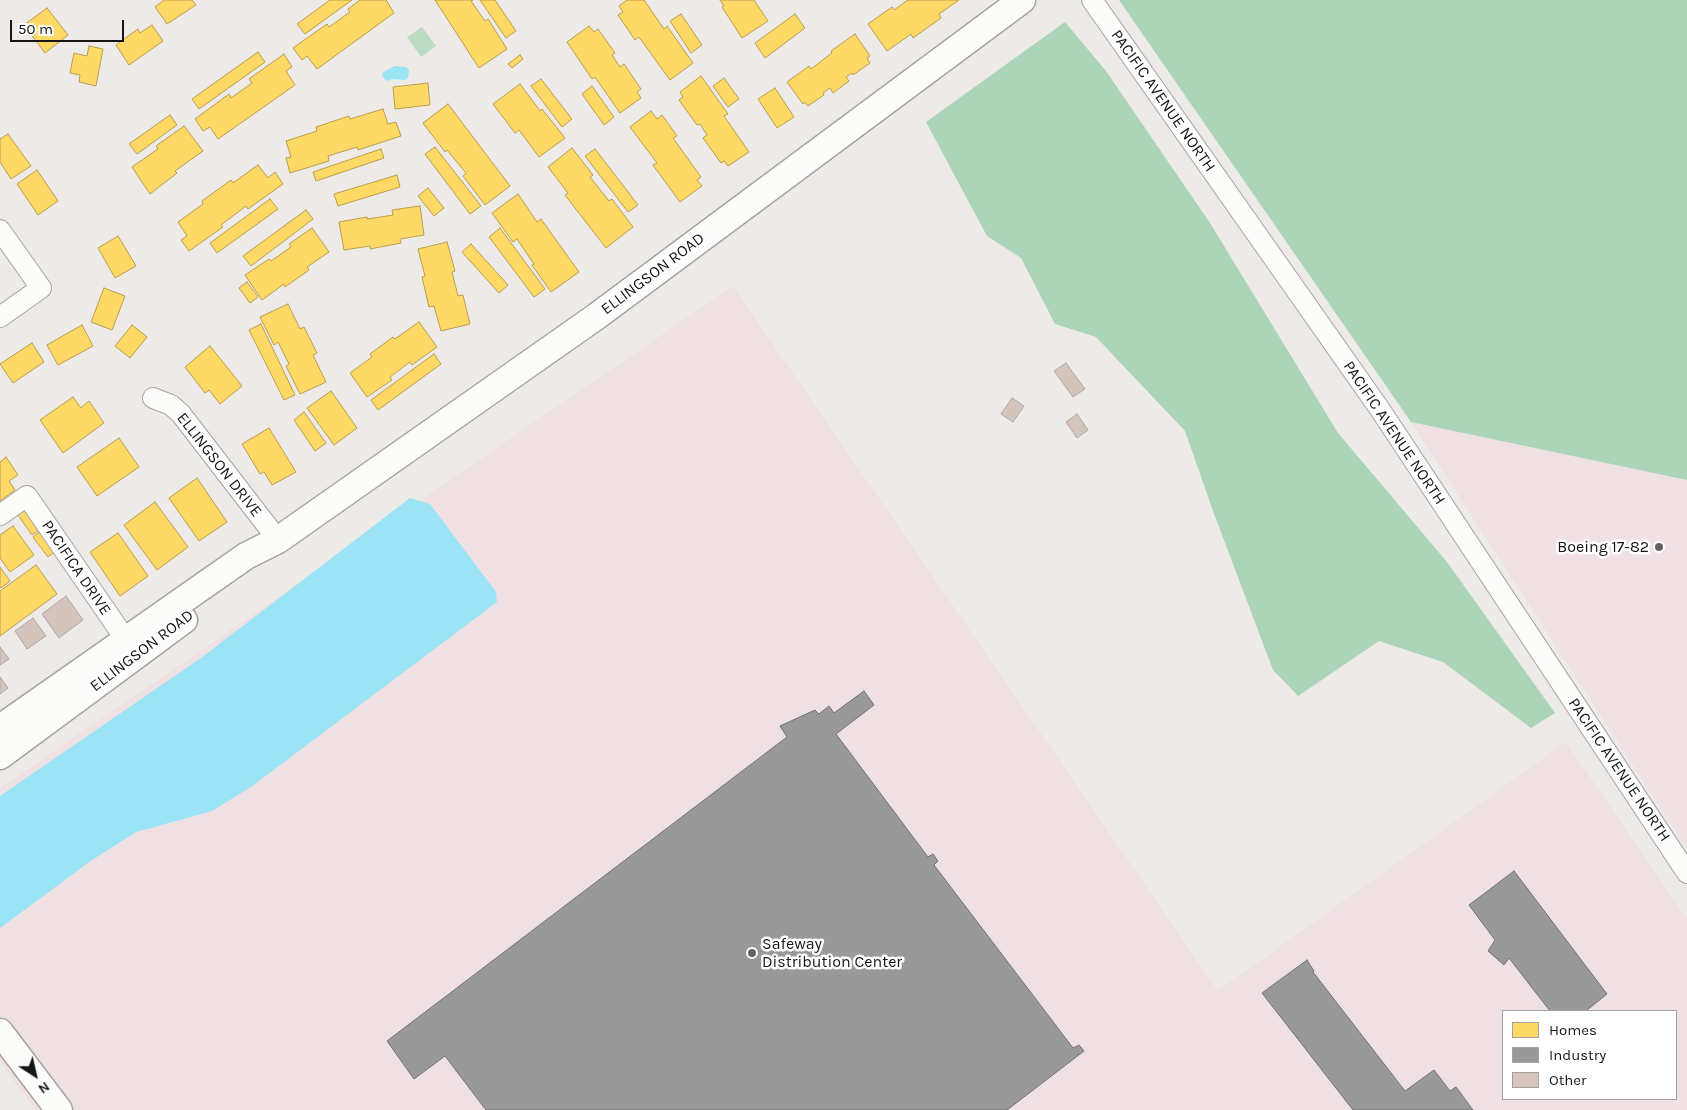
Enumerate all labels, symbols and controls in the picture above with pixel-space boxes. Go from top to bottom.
scale bar [12,10,126,42]
text: 50 m [18,20,53,38]
street label: PACIFIC AVENUE NORTH [1107,26,1219,176]
street label: ELLINGSON ROAD [598,229,708,319]
street label: PACIFIC AVENUE NORTH [1339,358,1449,508]
street label: ELLINGSON DRIVE [172,409,266,521]
street label: PACIFICA DRIVE [37,517,115,619]
place label: Boeing 17-82 [1557,537,1649,557]
marker: Boeing 17-82 [1653,541,1665,553]
street label: ELLINGSON ROAD [87,606,197,696]
street label: PACIFIC AVENUE NORTH [1564,695,1674,845]
place label: Safeway Distribution Center [762,934,902,972]
marker: Safeway Distribution Center [746,947,758,959]
legend [1502,1010,1677,1100]
text: Homes [1549,1021,1597,1039]
text: Industry [1549,1046,1606,1064]
north arrow [10,1050,60,1100]
text: Other [1549,1071,1587,1089]
text: N [35,1078,53,1098]

